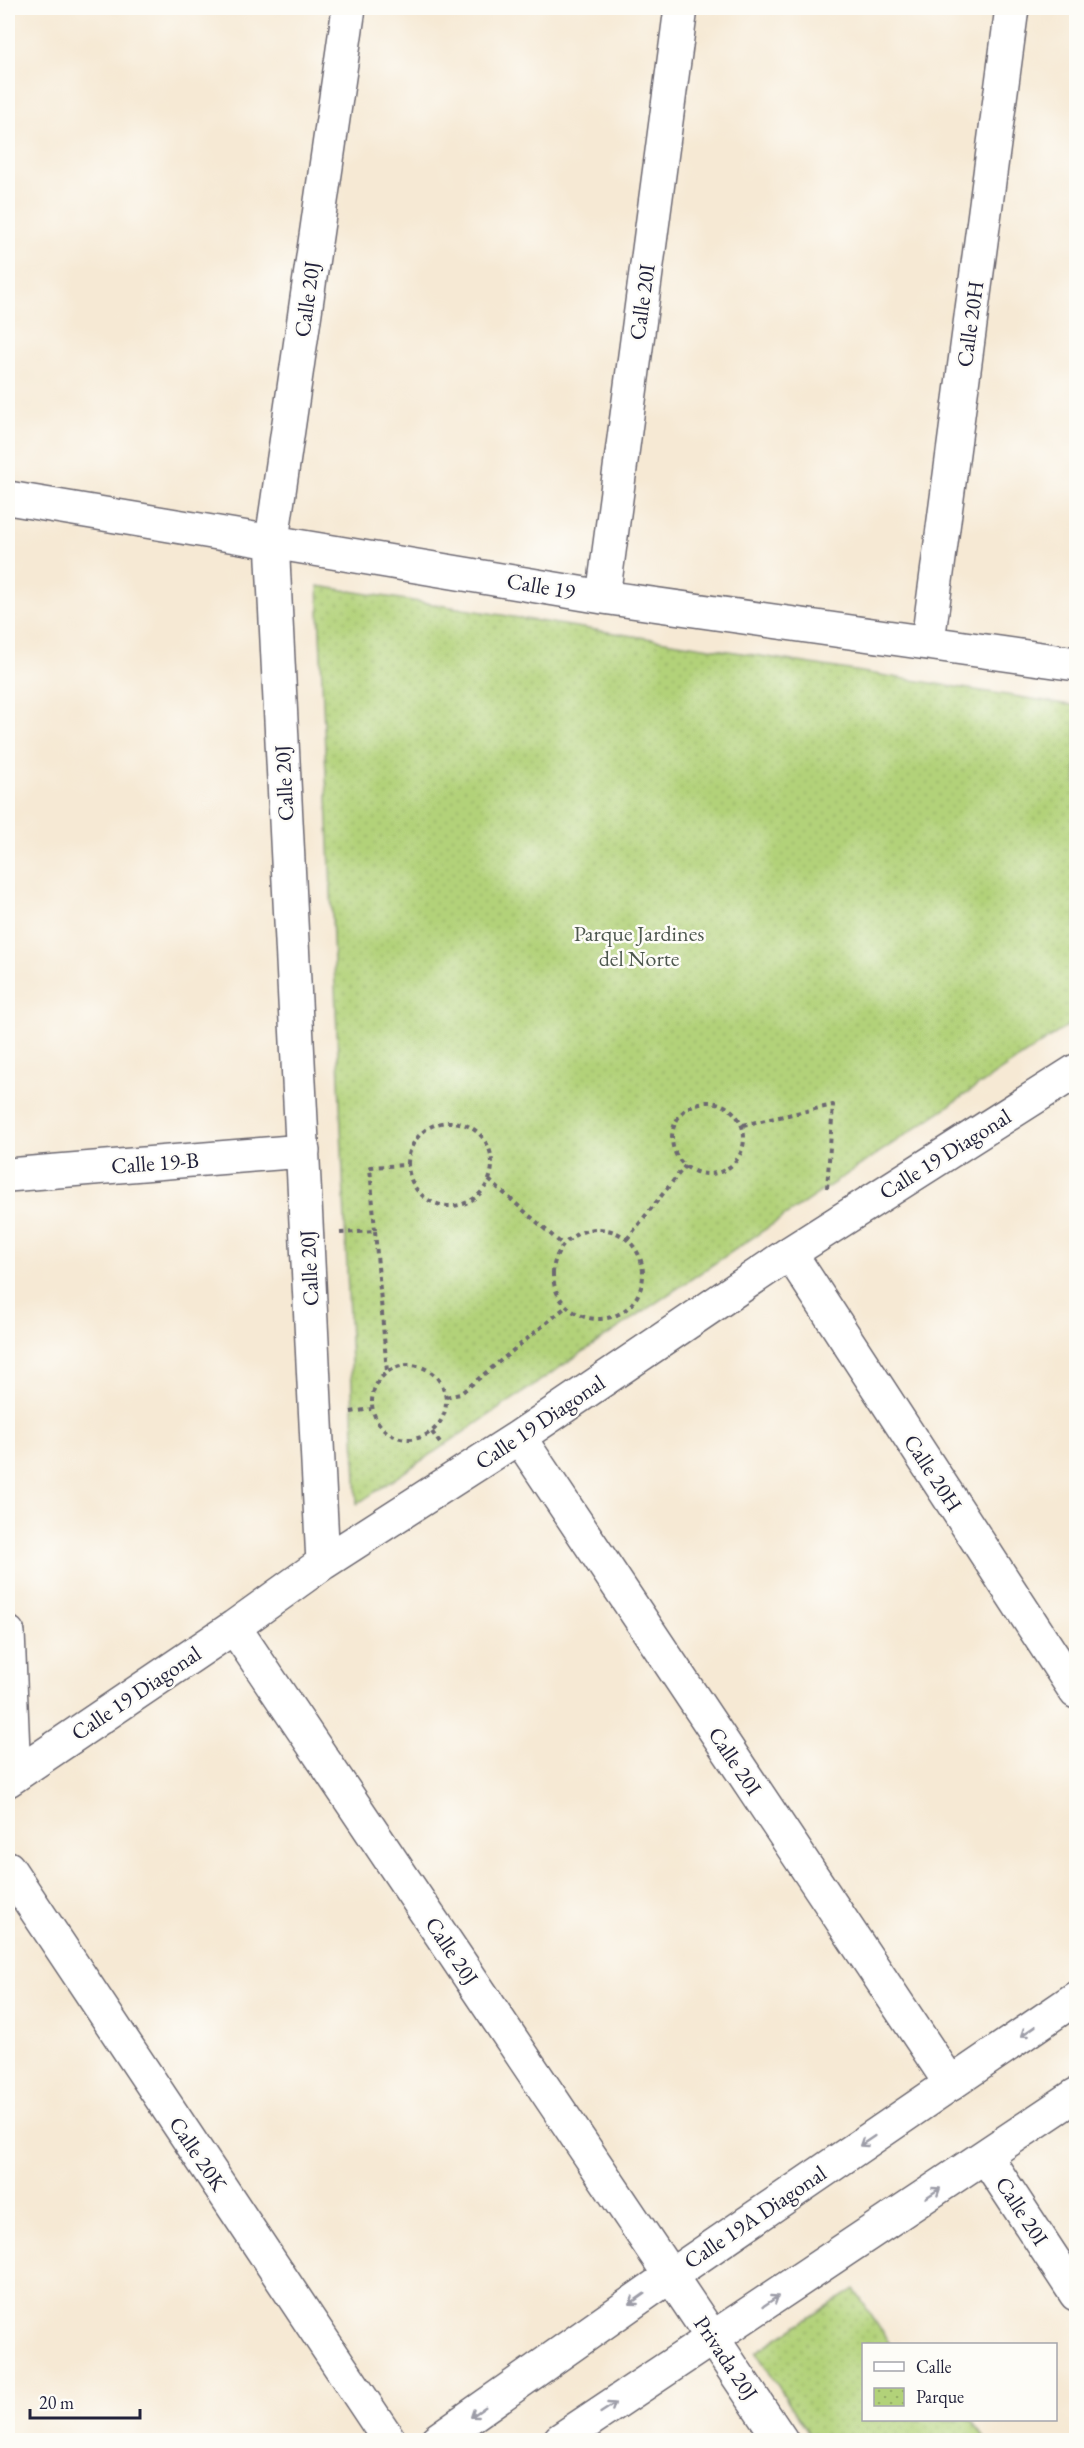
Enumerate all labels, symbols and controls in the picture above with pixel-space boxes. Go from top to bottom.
street label: Calle 20J [287,259,327,339]
street label: Calle 20I [622,262,662,342]
street label: Calle 20H [950,279,990,369]
street label: Calle 19 [504,566,578,606]
street label: Calle 20J [268,744,300,822]
park label: Parque Jardines del Norte [574,919,704,973]
street label: Calle 19 Diagonal [874,1102,1016,1206]
street label: Calle 19-B [110,1145,200,1181]
street label: Calle 20J [293,1229,325,1307]
street label: Calle 19 Diagonal [470,1368,610,1476]
street label: Calle 20H [897,1429,969,1517]
street label: Calle 19 Diagonal [66,1639,206,1747]
street label: Calle 20I [702,1721,769,1801]
street label: Calle 20J [419,1911,485,1991]
one-way arrow [1020,2026,1037,2038]
street label: Calle 20K [162,2111,234,2198]
one-way arrow [859,2135,876,2147]
street label: Calle 19A Diagonal [678,2159,832,2275]
street label: Calle 20I [989,2171,1055,2251]
one-way arrow [925,2187,941,2199]
one-way arrow [629,2293,646,2305]
one-way arrow [762,2295,779,2307]
street label: Privada 20J [687,2310,765,2406]
legend [862,2343,1057,2421]
text: Calle [916,2355,952,2378]
scale bar [30,2382,140,2420]
text: Parque [916,2385,964,2408]
text: 20 m [39,2391,74,2414]
one-way arrow [600,2402,617,2415]
one-way arrow [470,2406,486,2418]

